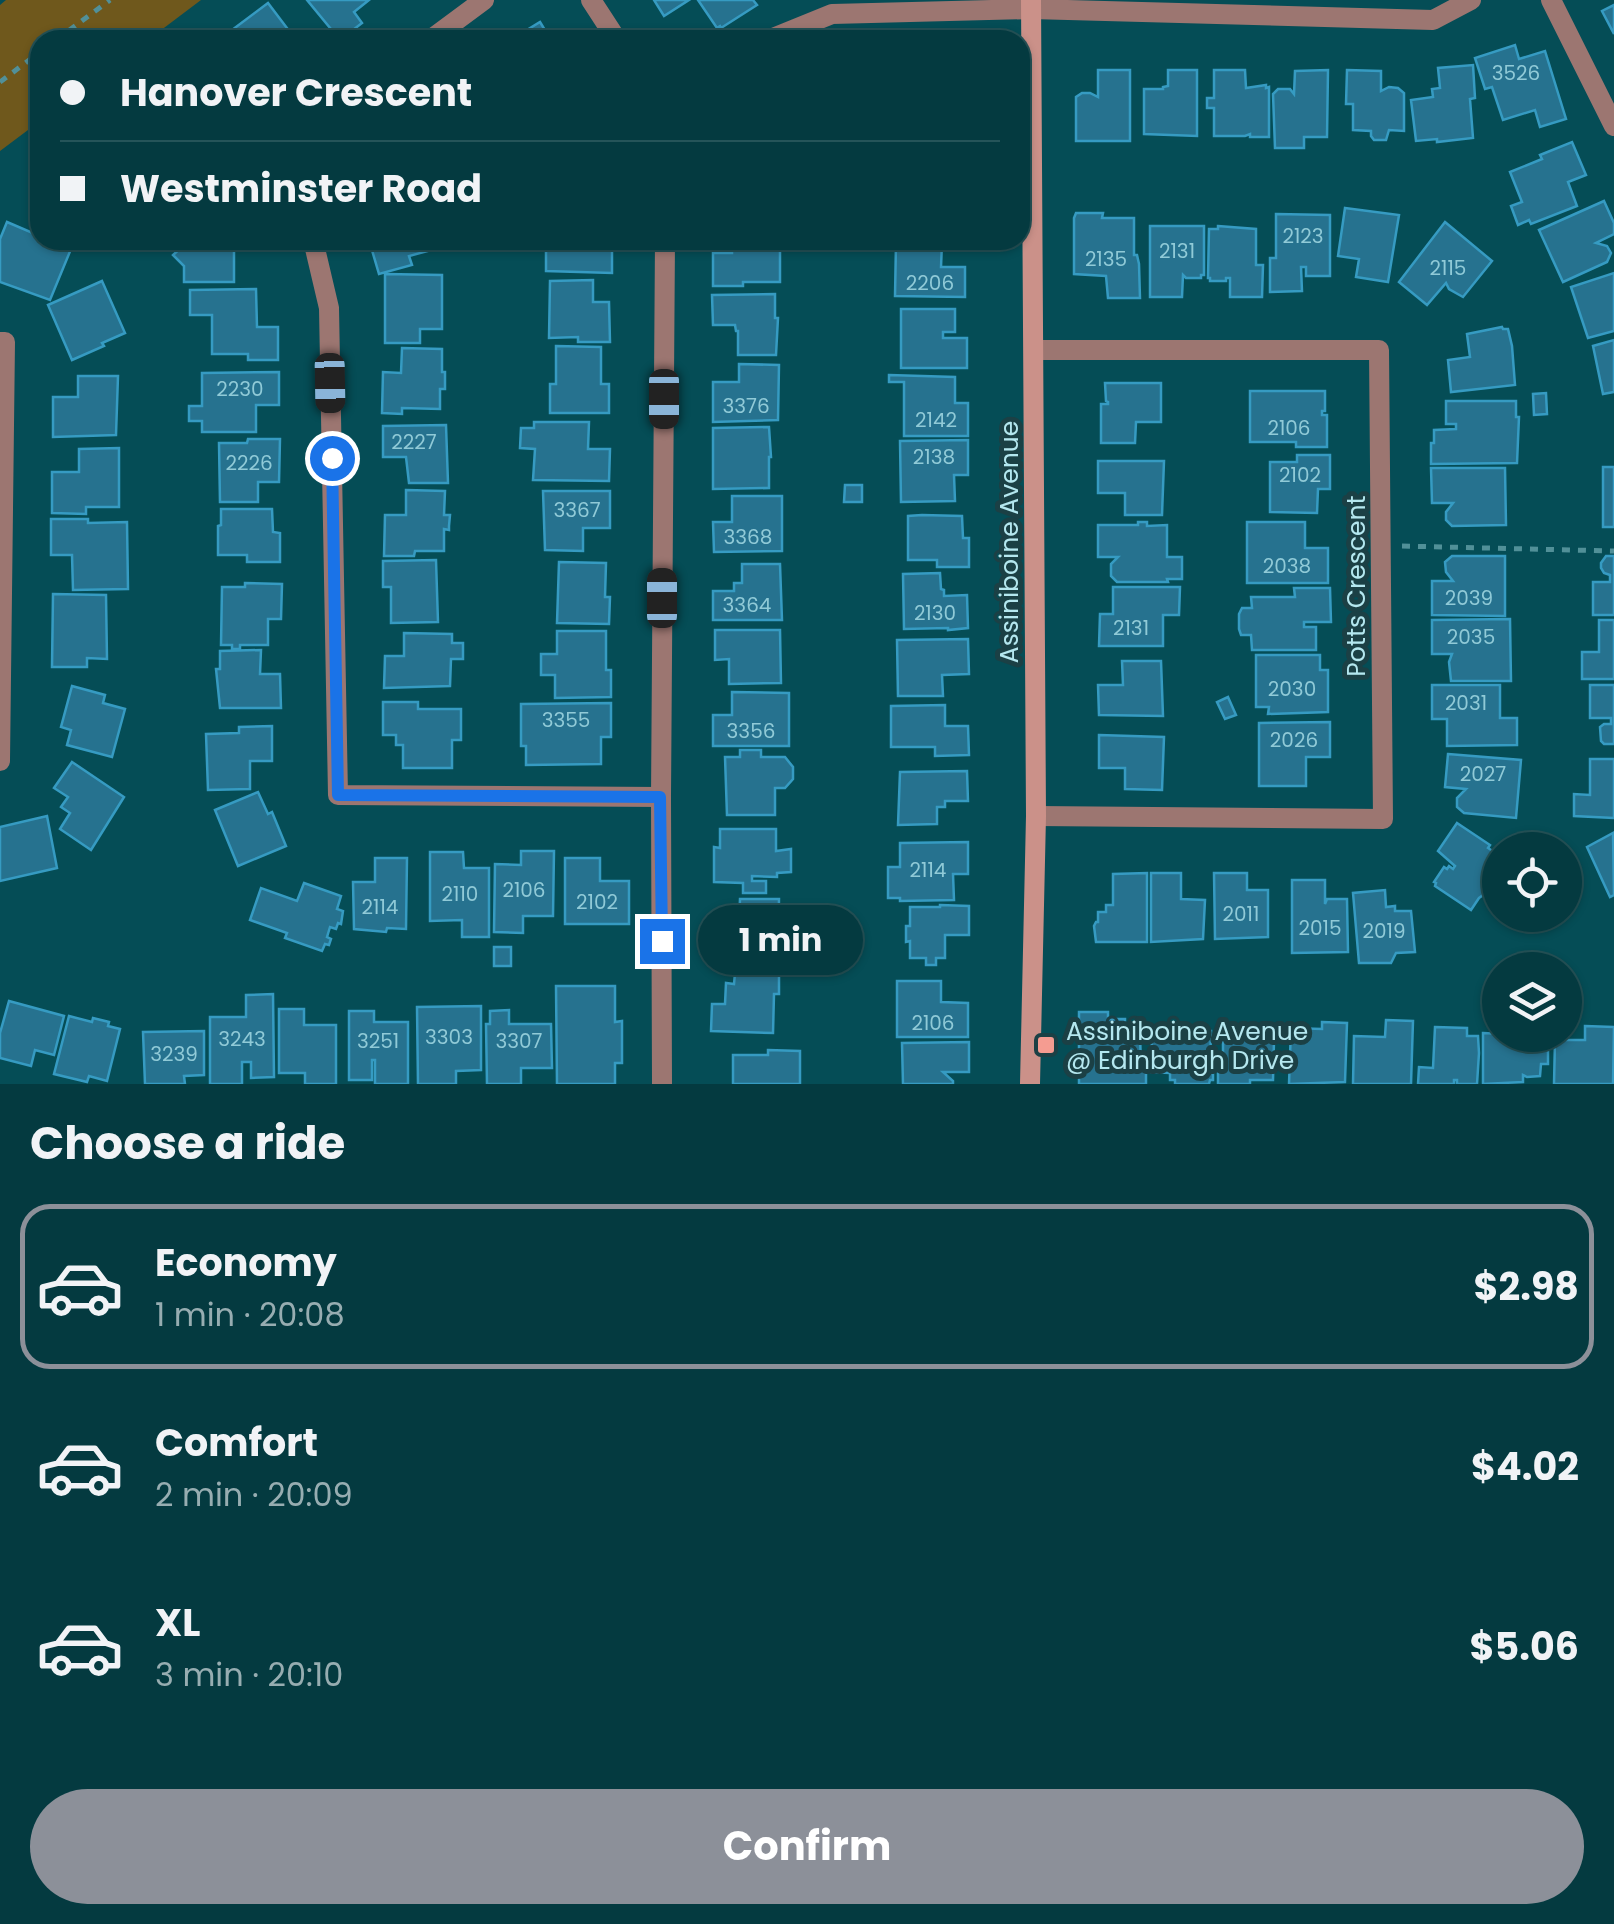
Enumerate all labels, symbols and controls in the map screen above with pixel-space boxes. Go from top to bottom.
house number: 3526 [1492,59,1540,87]
text: Hanover Crescent [120,66,472,119]
text: Westminster Road [120,162,482,215]
house number: 2123 [1282,222,1324,250]
house number: 2131 [1159,237,1195,265]
house number: 2135 [1085,245,1127,273]
house number: 2115 [1430,254,1466,282]
house number: 2206 [906,269,954,297]
car [314,353,346,413]
car [649,369,679,429]
house number: 2230 [216,375,264,403]
house number: 3376 [722,392,770,420]
house number: 2142 [915,406,957,434]
house number: 2106 [1267,414,1311,442]
street label: Assiniboine Avenue [992,421,1027,663]
house number: 2227 [391,428,437,456]
route start [310,436,355,481]
house number: 2138 [913,443,955,471]
house number: 2226 [225,449,273,477]
house number: 2102 [1279,461,1321,489]
street label: Potts Crescent [1339,495,1374,677]
house number: 3367 [553,496,601,524]
house number: 3368 [724,523,772,551]
house number: 2038 [1263,552,1311,580]
car [647,568,677,628]
house number: 2039 [1445,584,1493,612]
house number: 3364 [723,591,771,619]
house number: 2130 [914,599,956,627]
house number: 2131 [1113,614,1149,642]
house number: 2035 [1447,623,1495,651]
house number: 2030 [1268,675,1316,703]
house number: 2031 [1445,689,1487,717]
house number: 3355 [542,706,590,734]
house number: 3356 [727,717,775,745]
house number: 2026 [1270,726,1318,754]
house number: 2027 [1460,760,1506,788]
map controls [1482,832,1582,1052]
button: locate [1482,832,1582,932]
house number: 2114 [910,856,946,884]
house number: 2106 [502,876,546,904]
house number: 2110 [442,880,478,908]
house number: 2102 [576,888,618,916]
house number: 2114 [362,893,398,921]
house number: 2011 [1223,900,1259,928]
callout: 1 min [697,906,862,976]
house number: 2015 [1298,914,1342,942]
text: 1 min [739,917,822,962]
house number: 2019 [1362,917,1406,945]
route end [640,919,685,964]
button: layers [1482,952,1582,1052]
house number: 2106 [911,1009,955,1037]
place label: Assiniboine Avenue @ Edinburgh Drive [1066,1014,1308,1078]
house number: 3303 [425,1023,473,1051]
house number: 3243 [218,1025,266,1053]
house number: 3251 [357,1027,399,1055]
house number: 3307 [495,1027,543,1055]
marker: Assiniboine Avenue @ Edinburgh Drive [1035,1034,1057,1056]
house number: 3239 [150,1040,198,1068]
text: Choose a ride [30,1112,345,1175]
text: Economy [155,1236,337,1289]
icon: car [35,1242,125,1332]
text: $2.98 [1474,1260,1579,1313]
text: 1 min · 20:08 [155,1292,345,1337]
text: Comfort [155,1416,318,1469]
icon: car [35,1422,125,1512]
text: $4.02 [1471,1440,1579,1493]
text: 2 min · 20:09 [155,1472,353,1517]
text: XL [155,1596,200,1649]
icon: car [35,1602,125,1692]
text: $5.06 [1470,1620,1579,1673]
text: 3 min · 20:10 [155,1652,343,1697]
button: Confirm [30,1789,1584,1904]

